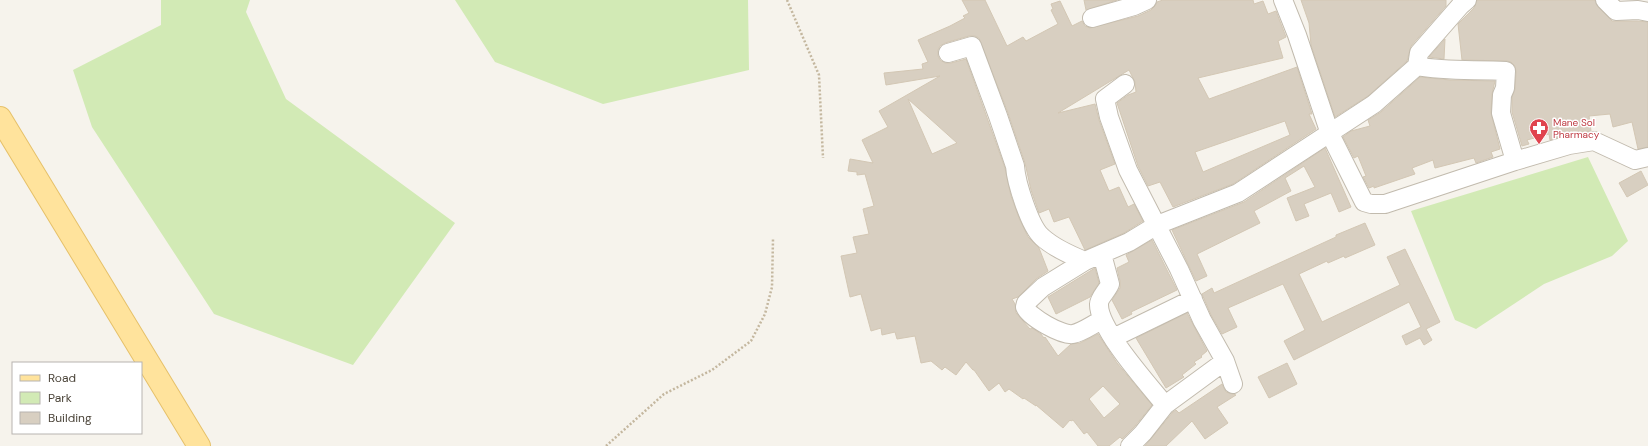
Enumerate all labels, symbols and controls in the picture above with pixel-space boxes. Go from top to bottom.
place label: Mane Sol Pharmacy [1553,116,1600,141]
pharmacy icon: Mane Sol Pharmacy [1528,117,1550,145]
legend [12,362,142,434]
text: Road [48,370,76,386]
text: Park [48,390,72,406]
text: Building [48,410,92,426]

